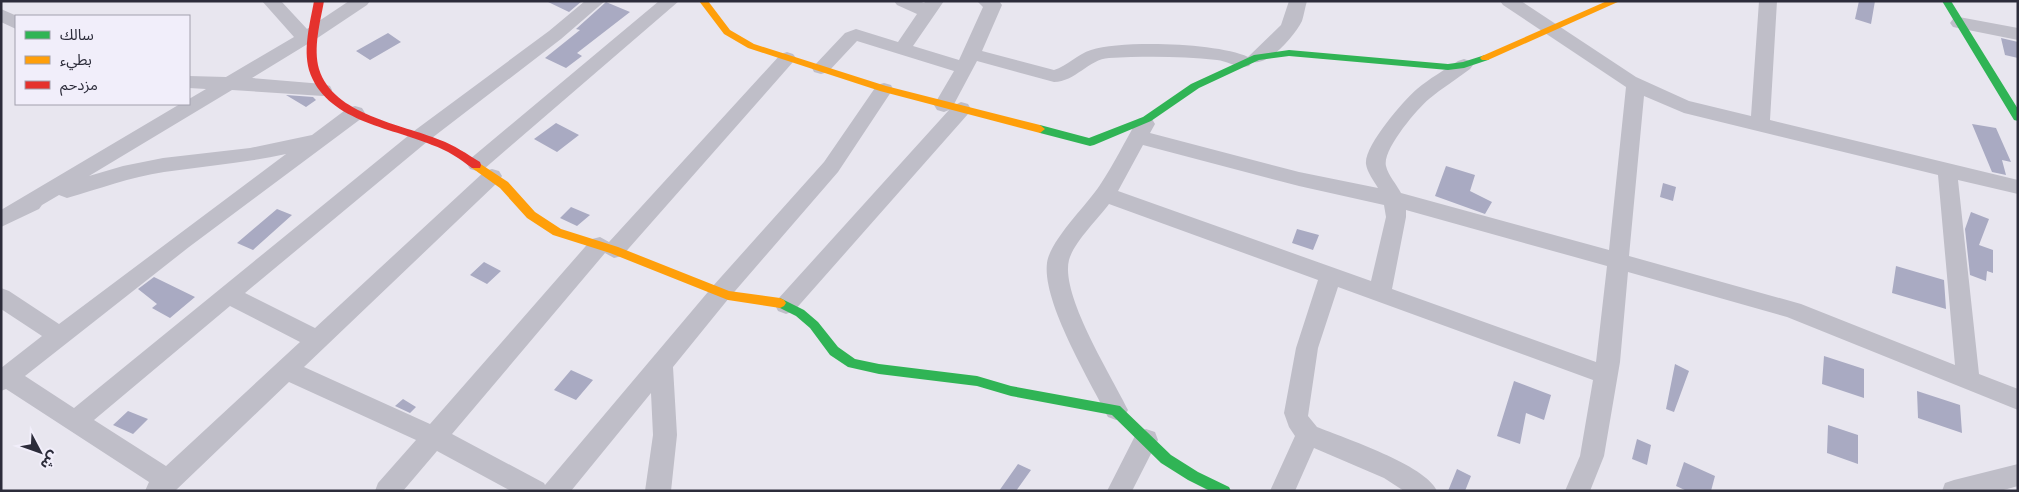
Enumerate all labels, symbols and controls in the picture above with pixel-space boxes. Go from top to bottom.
legend [15,15,190,105]
text: سالك [60,26,94,44]
text: بطيء [60,51,92,71]
text: مزدحم [60,76,98,96]
north arrow [15,427,65,477]
text: ش [37,448,62,473]

